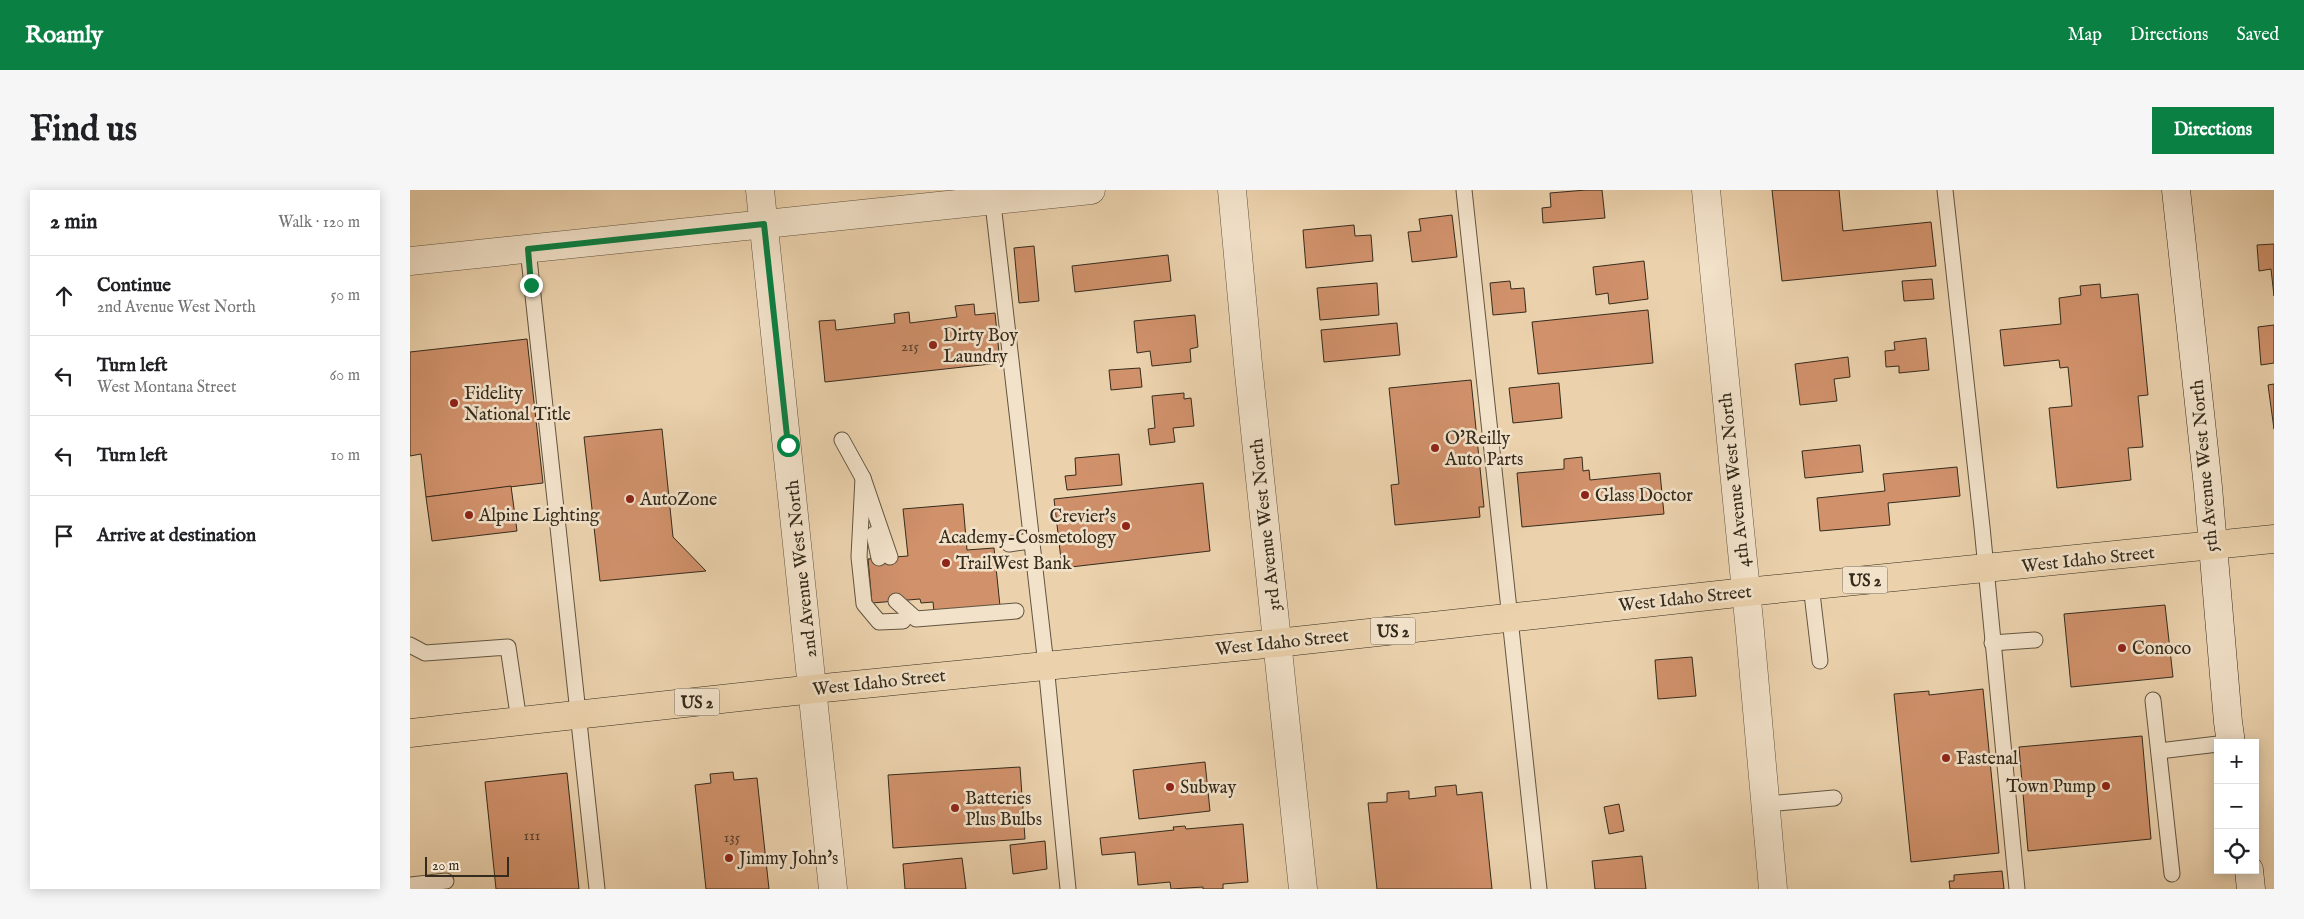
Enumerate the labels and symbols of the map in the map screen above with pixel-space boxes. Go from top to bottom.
route end [520,274,543,297]
place label: Dirty Boy Laundry [943,325,1018,369]
house number: 215 [901,337,920,356]
marker: Dirty Boy Laundry [927,339,939,351]
street label: 5th Avenue West North [2186,378,2224,553]
place label: Fidelity National Title [464,383,571,427]
street label: 4th Avenue West North [1715,391,1756,568]
marker: Fidelity National Title [448,397,460,409]
place label: O'Reilly Auto Parts [1444,428,1523,472]
route start [777,434,800,457]
street label: 3rd Avenue West North [1246,437,1287,612]
marker: O'Reilly Auto Parts [1429,442,1441,454]
street label: 2nd Avenue West North [782,478,823,659]
place label: Glass Doctor [1595,485,1693,508]
place label: AutoZone [639,489,717,512]
marker: Glass Doctor [1579,489,1591,501]
marker: AutoZone [624,493,636,505]
place label: Alpine Lighting [478,505,600,528]
place label: Crevier's Academy-Cosmetology [938,506,1116,550]
marker: Alpine Lighting [463,509,475,521]
marker: Crevier's Academy-Cosmetology [1120,520,1132,532]
street label: West Idaho Street [2020,542,2156,579]
place label: TrailWest Bank [956,553,1072,576]
marker: TrailWest Bank [940,557,952,569]
road number: US 2 [1842,566,1888,594]
street label: West Idaho Street [1617,581,1753,618]
road number: US 2 [1370,618,1416,644]
street label: West Idaho Street [1214,625,1350,662]
place label: Conoco [2132,638,2192,661]
marker: Conoco [2116,642,2128,654]
street label: West Idaho Street [811,665,947,702]
road number: US 2 [674,688,720,716]
place label: Fastenal [1956,748,2018,771]
marker: Fastenal [1940,752,1952,764]
place label: Town Pump [2006,776,2096,799]
place label: Subway [1180,777,1236,800]
marker: Town Pump [2100,780,2112,792]
marker: Subway [1164,781,1176,793]
place label: Batteries Plus Bulbs [965,788,1042,832]
marker: Batteries Plus Bulbs [949,802,961,814]
house number: 111 [524,826,540,845]
house number: 135 [724,828,741,847]
place label: Jimmy John's [737,848,838,871]
marker: Jimmy John's [723,852,735,864]
scale bar [425,854,509,877]

